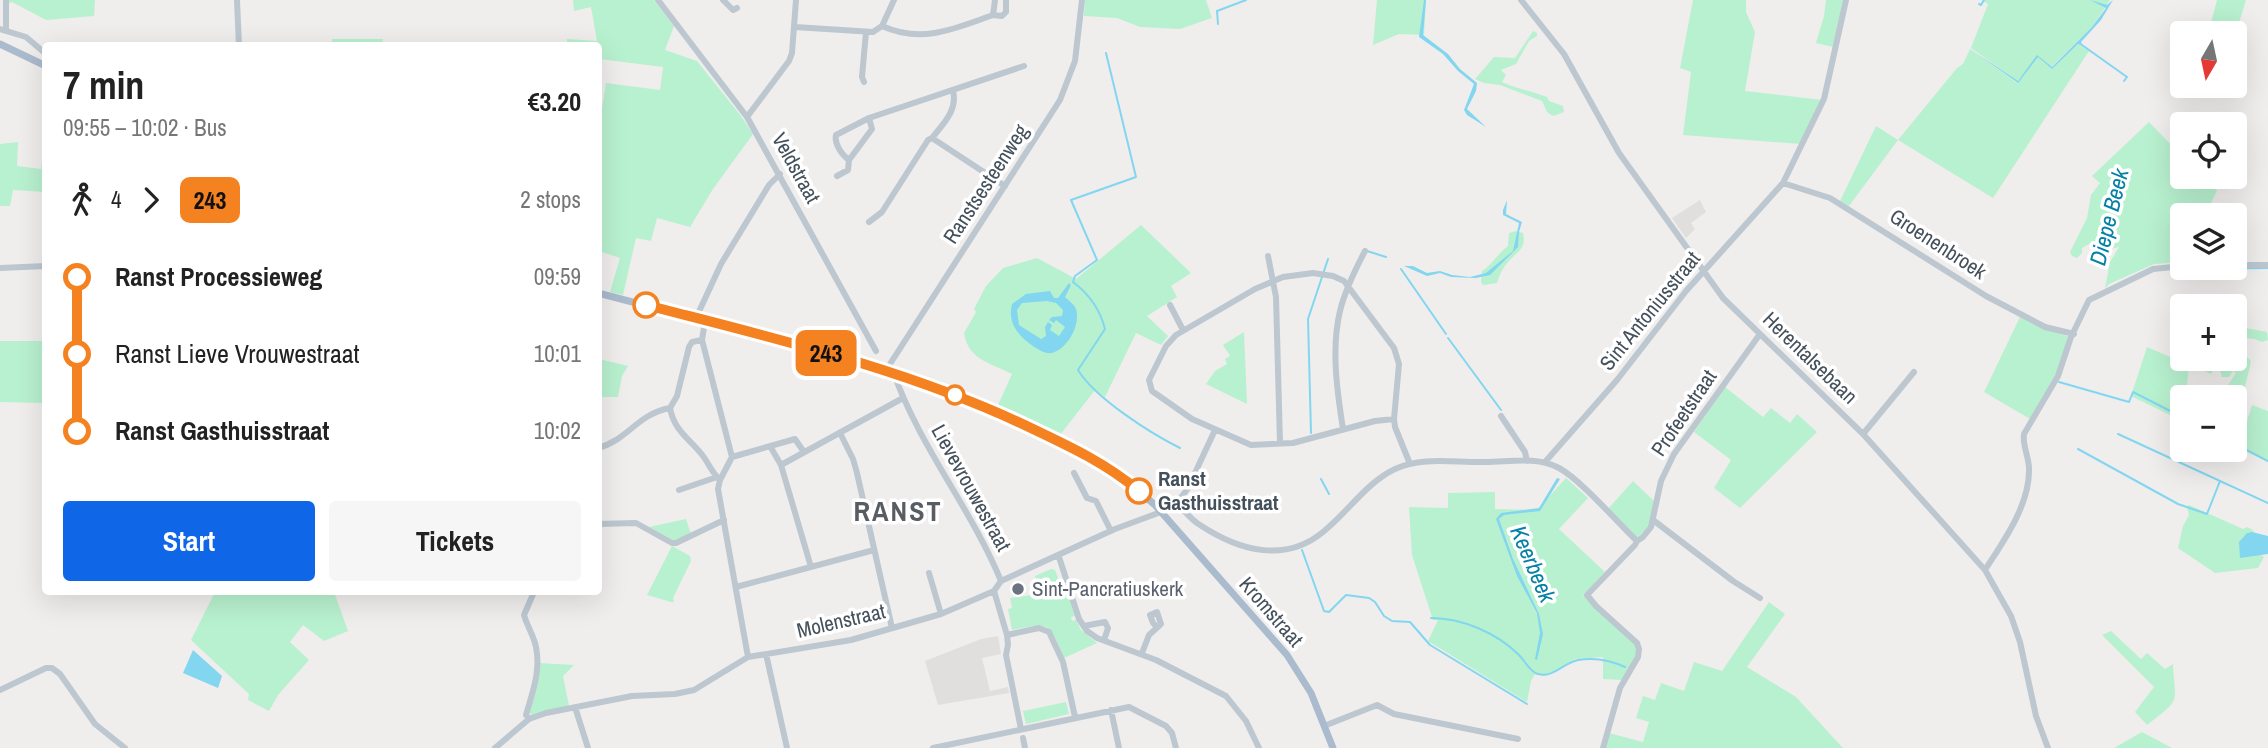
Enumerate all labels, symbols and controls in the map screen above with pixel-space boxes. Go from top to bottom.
north arrow [2170,21,2247,98]
map controls [2170,21,2247,462]
text: 7 min [63,60,144,111]
text: €3.20 [528,84,581,119]
text: 09:55 – 10:02 · Bus [63,112,227,143]
button: locate [2170,112,2247,189]
street label: Ranstsesteenweg [936,118,1035,249]
street label: Veldstraat [765,127,828,208]
water label: Diepe Beek [2082,164,2136,268]
icon: walk [63,181,101,219]
icon: forward [132,181,170,219]
text: 4 [111,184,122,215]
text: 243 [194,184,226,216]
text: 2 stops [520,184,581,215]
street label: Groenenbroek [1884,201,1993,286]
button: layers [2170,203,2247,280]
street label: Sint Antoniusstraat [1593,245,1707,376]
text: Ranst Processieweg [115,259,322,294]
text: 09:59 [534,261,581,292]
unlabelled marker [633,292,659,318]
button: + [2170,294,2247,371]
street label: Herentalsebaan [1757,305,1864,410]
line badge: 243 [786,330,866,376]
text: Ranst Lieve Vrouwestraat [115,336,360,371]
text: 243 [810,337,842,369]
text: 10:01 [534,338,581,369]
street label: Profeetstraat [1644,364,1723,462]
unlabelled marker [945,385,965,405]
button: − [2170,385,2247,462]
text: Ranst Gasthuisstraat [115,413,329,448]
text: 10:02 [534,415,581,446]
street label: Lievevrouwestraat [925,419,1018,557]
place label: Ranst Gasthuisstraat [1158,464,1279,517]
marker: Ranst Gasthuisstraat [1126,478,1152,504]
district label: RANST [853,492,943,530]
button: Start [63,501,315,581]
button: Tickets [329,501,581,581]
water label: Keerbeek [1503,521,1564,608]
street label: Kromstraat [1233,570,1310,653]
place label: Sint-Pancratiuskerk [1032,574,1184,603]
marker: Sint-Pancratiuskerk [1010,581,1026,597]
street label: Molenstraat [794,596,888,645]

